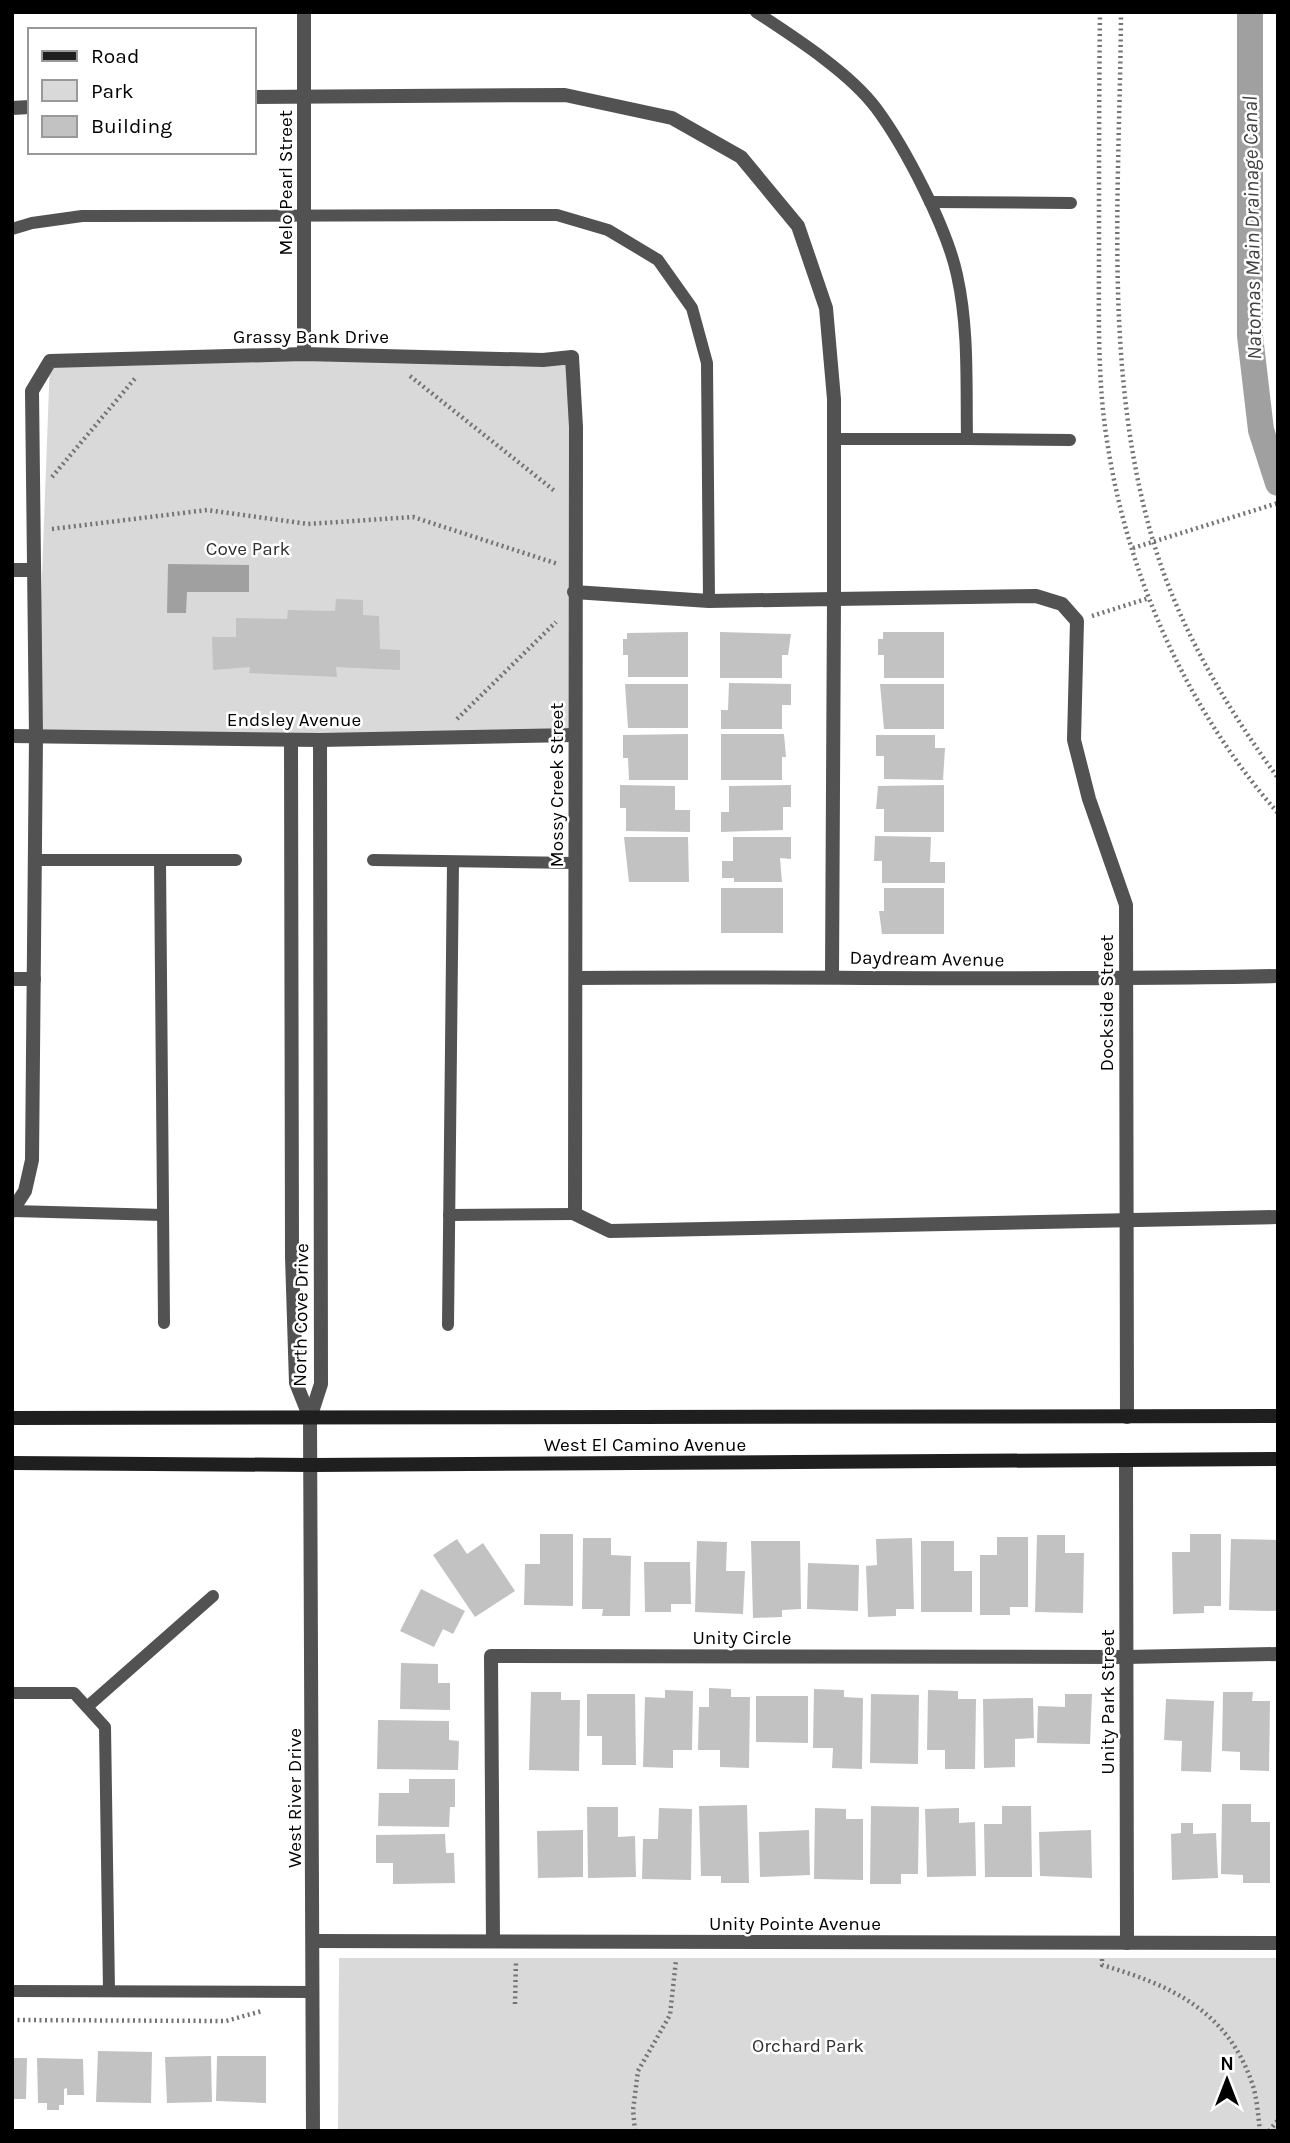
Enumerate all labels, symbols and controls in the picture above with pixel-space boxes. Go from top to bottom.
legend [28,28,256,154]
text: Road [91,44,139,68]
text: Park [91,79,134,103]
water label: Natomas Main Drainage Canal [1238,96,1266,360]
street label: Melo Pearl Street [275,110,297,256]
text: Building [91,114,172,138]
street label: Grassy Bank Drive [233,326,389,348]
park label: Cove Park [206,538,290,560]
street label: Mossy Creek Street [546,703,568,867]
street label: Endsley Avenue [227,709,361,731]
street label: Dockside Street [1096,935,1118,1071]
street label: Daydream Avenue [849,947,1005,971]
street label: North Cove Drive [289,1243,313,1387]
street label: West El Camino Avenue [544,1434,746,1456]
street label: Unity Circle [692,1627,792,1649]
street label: Unity Park Street [1097,1629,1119,1775]
street label: West River Drive [284,1728,306,1868]
street label: Unity Pointe Avenue [709,1913,881,1935]
park label: Orchard Park [752,2035,864,2057]
north arrow [1192,2045,1262,2115]
text: N [1220,2053,1234,2075]

